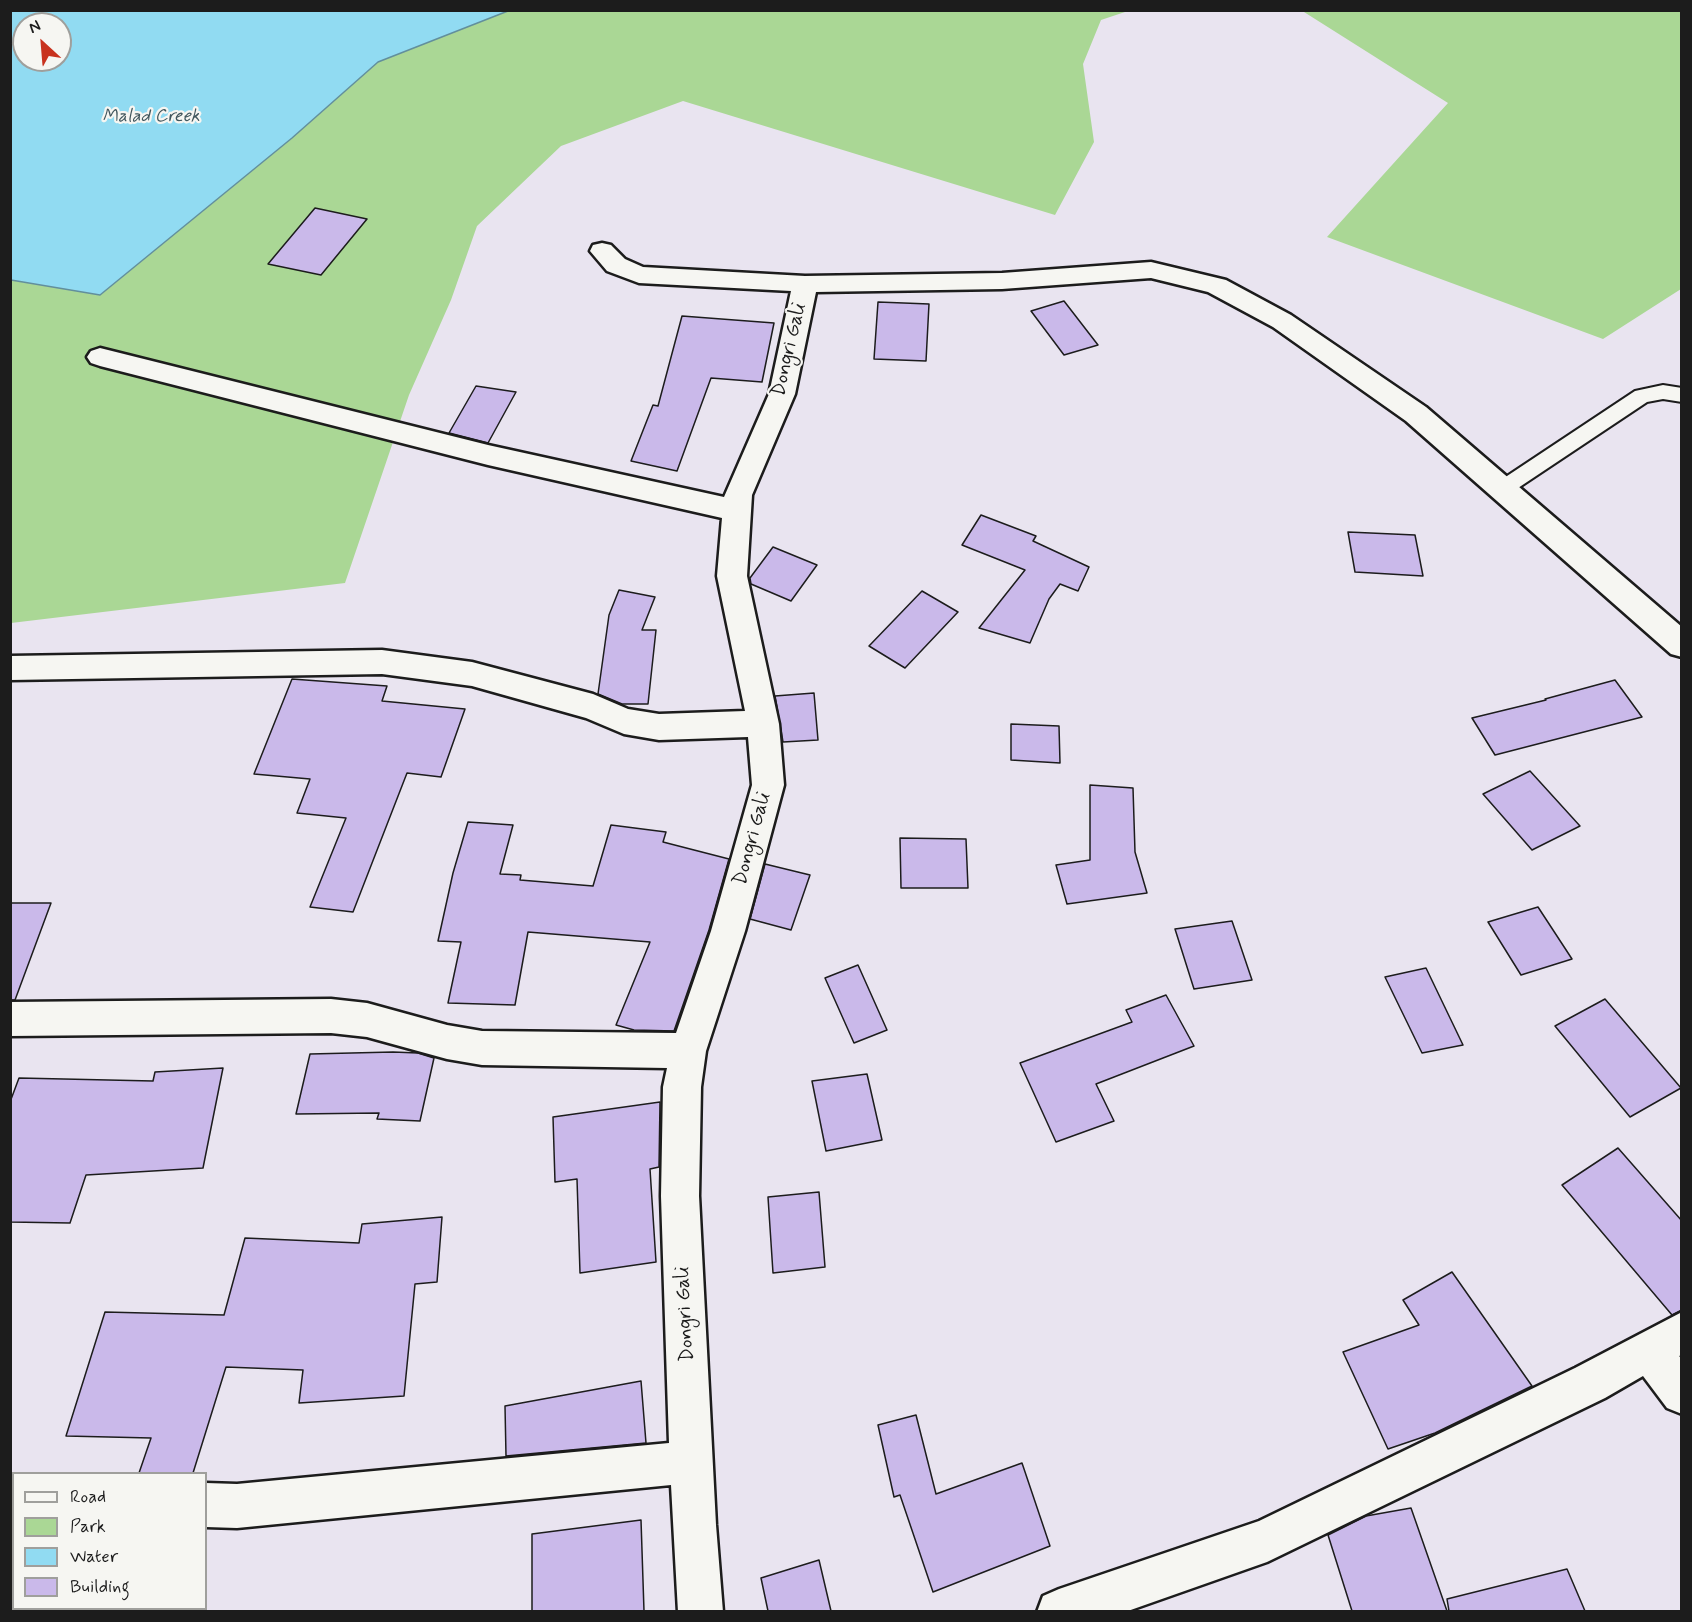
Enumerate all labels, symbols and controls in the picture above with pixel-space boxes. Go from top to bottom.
north arrow [12,12,72,72]
text: N [25,15,44,39]
water label: Malad Creek [102,106,200,128]
street label: Dongri Gali [768,301,812,399]
street label: Dongri Gali [729,790,777,888]
street label: Dongri Gali [672,1266,700,1362]
legend [12,1472,207,1610]
text: Road [70,1485,106,1509]
text: Park [70,1515,106,1539]
text: Water [70,1545,118,1569]
text: Building [70,1575,130,1599]

